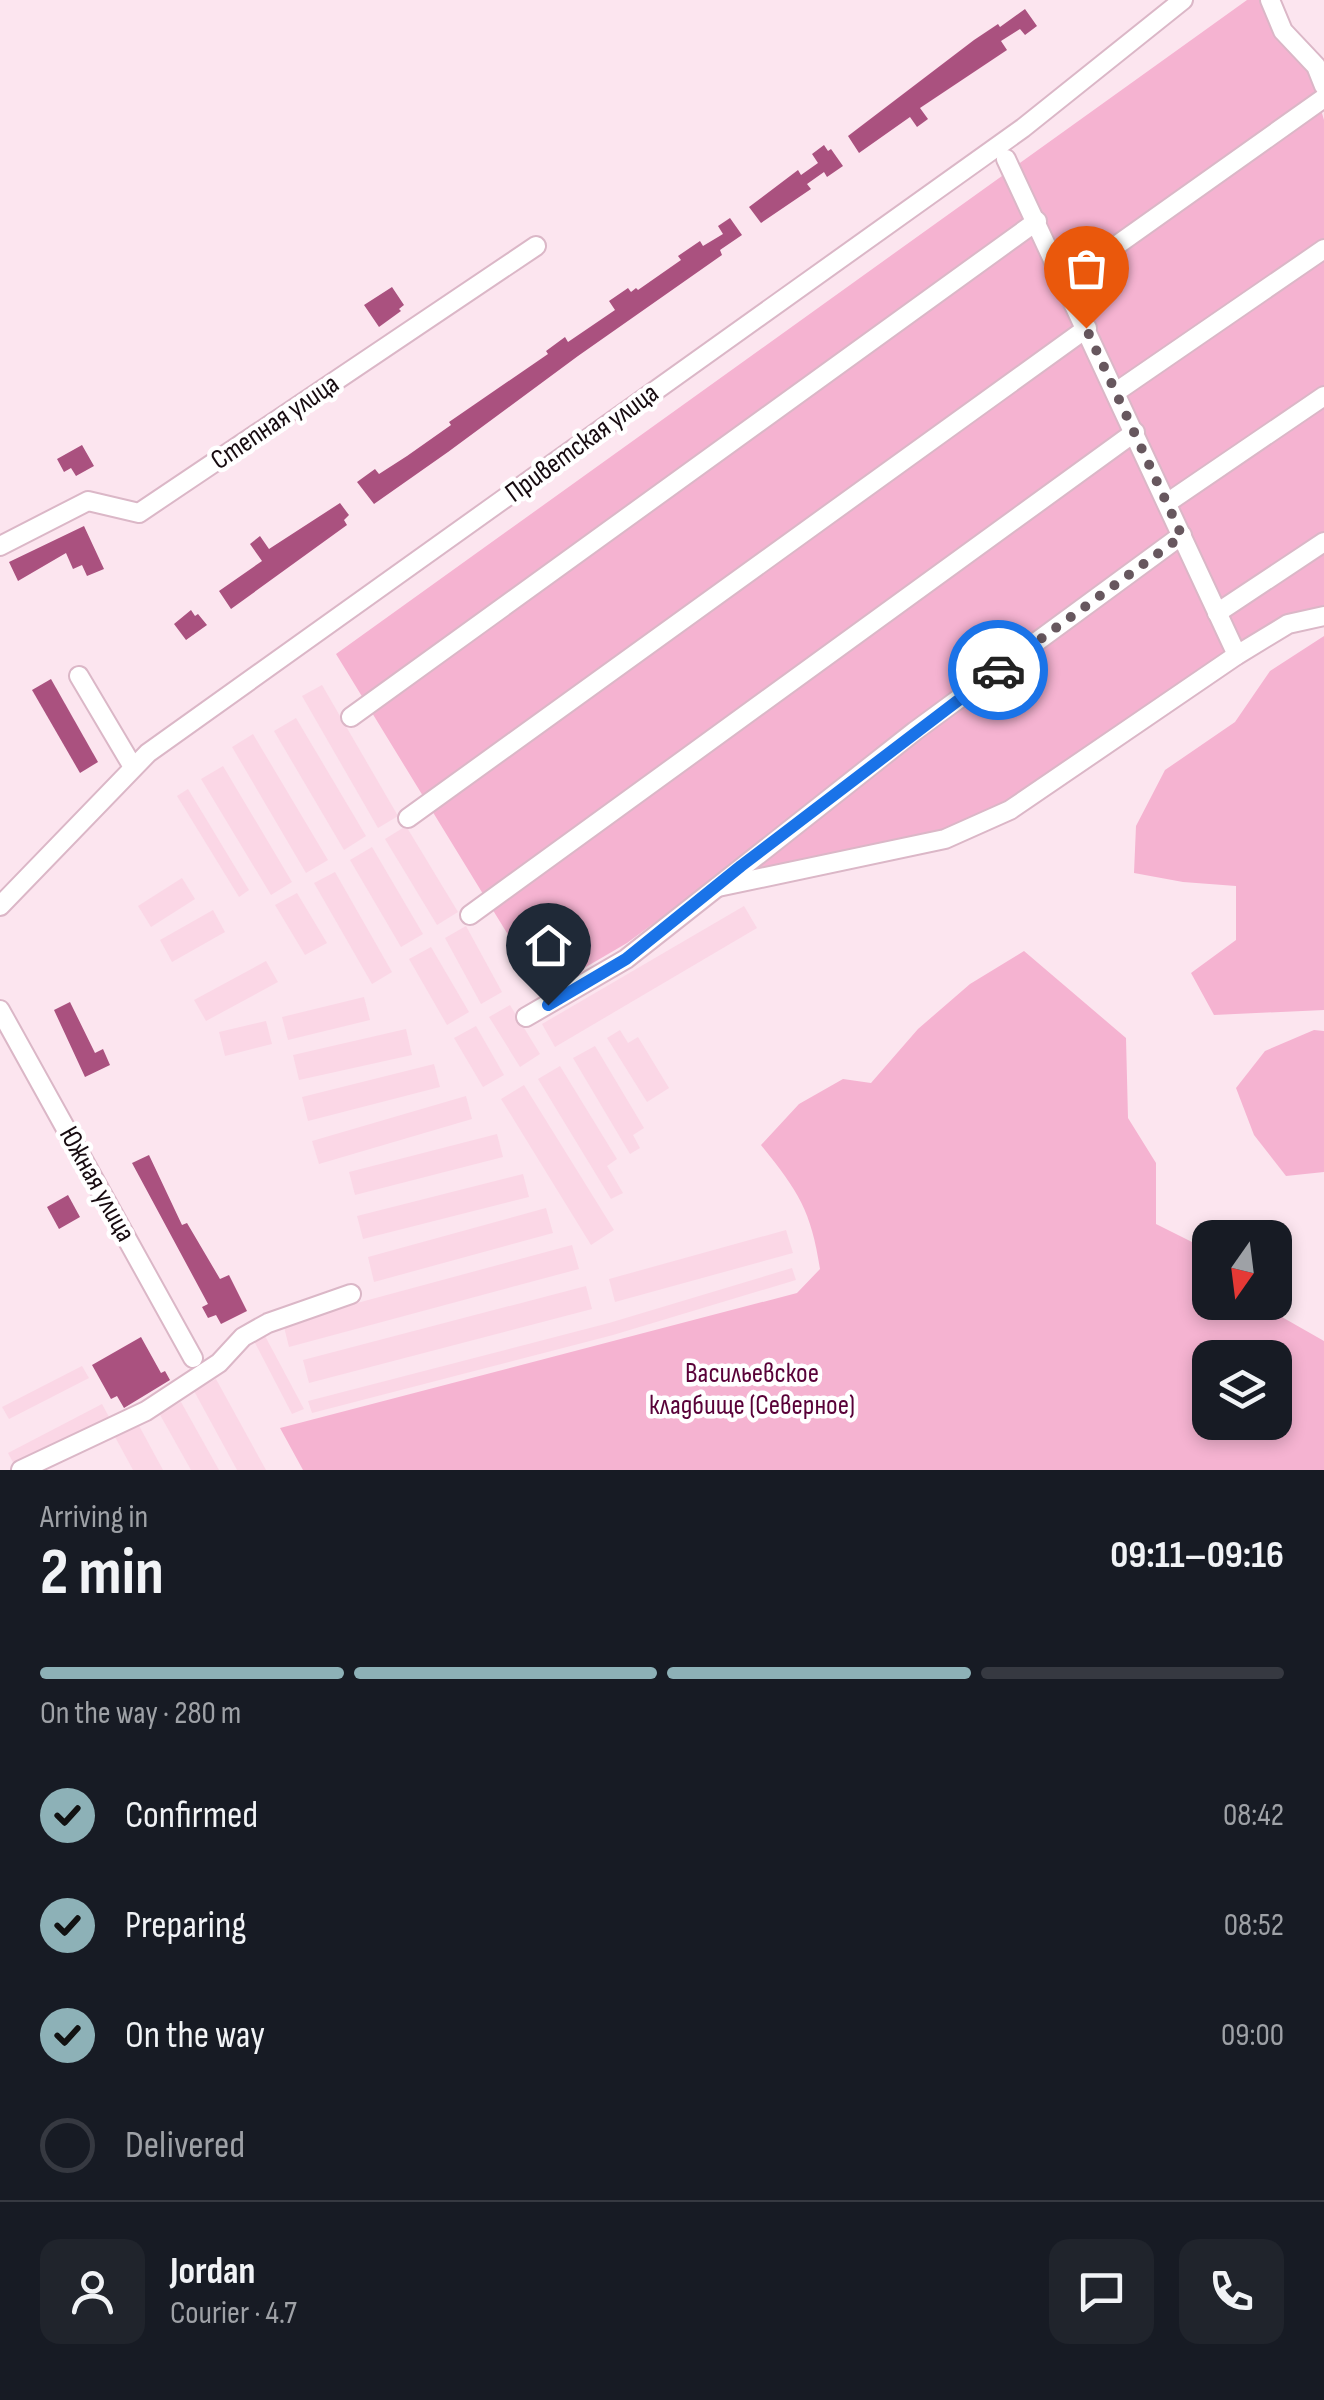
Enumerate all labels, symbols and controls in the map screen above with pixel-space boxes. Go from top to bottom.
pin [1044,226,1129,329]
icon: bag [1059,241,1114,296]
street label: Степная улица [205,367,345,477]
street label: Приветская улица [499,376,665,510]
courier [948,620,1048,720]
icon: car [971,643,1026,698]
pin [506,903,591,1006]
icon: home [521,918,576,973]
street label: Южная улица [52,1121,142,1247]
north arrow [1192,1220,1292,1320]
map controls [1192,1220,1292,1440]
button: layers [1192,1340,1292,1440]
park label: Васильевское кладбище (Северное) [649,1357,855,1422]
text: Arriving in [40,1498,148,1537]
text: 09:11–09:16 [1110,1533,1284,1578]
text: 2 min [40,1535,164,1613]
text: On the way · 280 m [40,1694,241,1733]
icon: check [40,1788,95,1843]
text: Confirmed [125,1793,258,1838]
text: 08:42 [1223,1796,1284,1835]
icon: check [40,1898,95,1953]
text: Preparing [125,1903,246,1948]
text: 08:52 [1224,1906,1284,1945]
icon: check [40,2008,95,2063]
text: On the way [125,2013,265,2058]
text: 09:00 [1221,2016,1284,2055]
text: Delivered [125,2123,245,2168]
button: person [40,2239,145,2344]
button: chat [1049,2239,1154,2344]
button: phone [1179,2239,1284,2344]
text: Jordan [170,2249,255,2294]
text: Courier · 4.7 [170,2294,297,2333]

